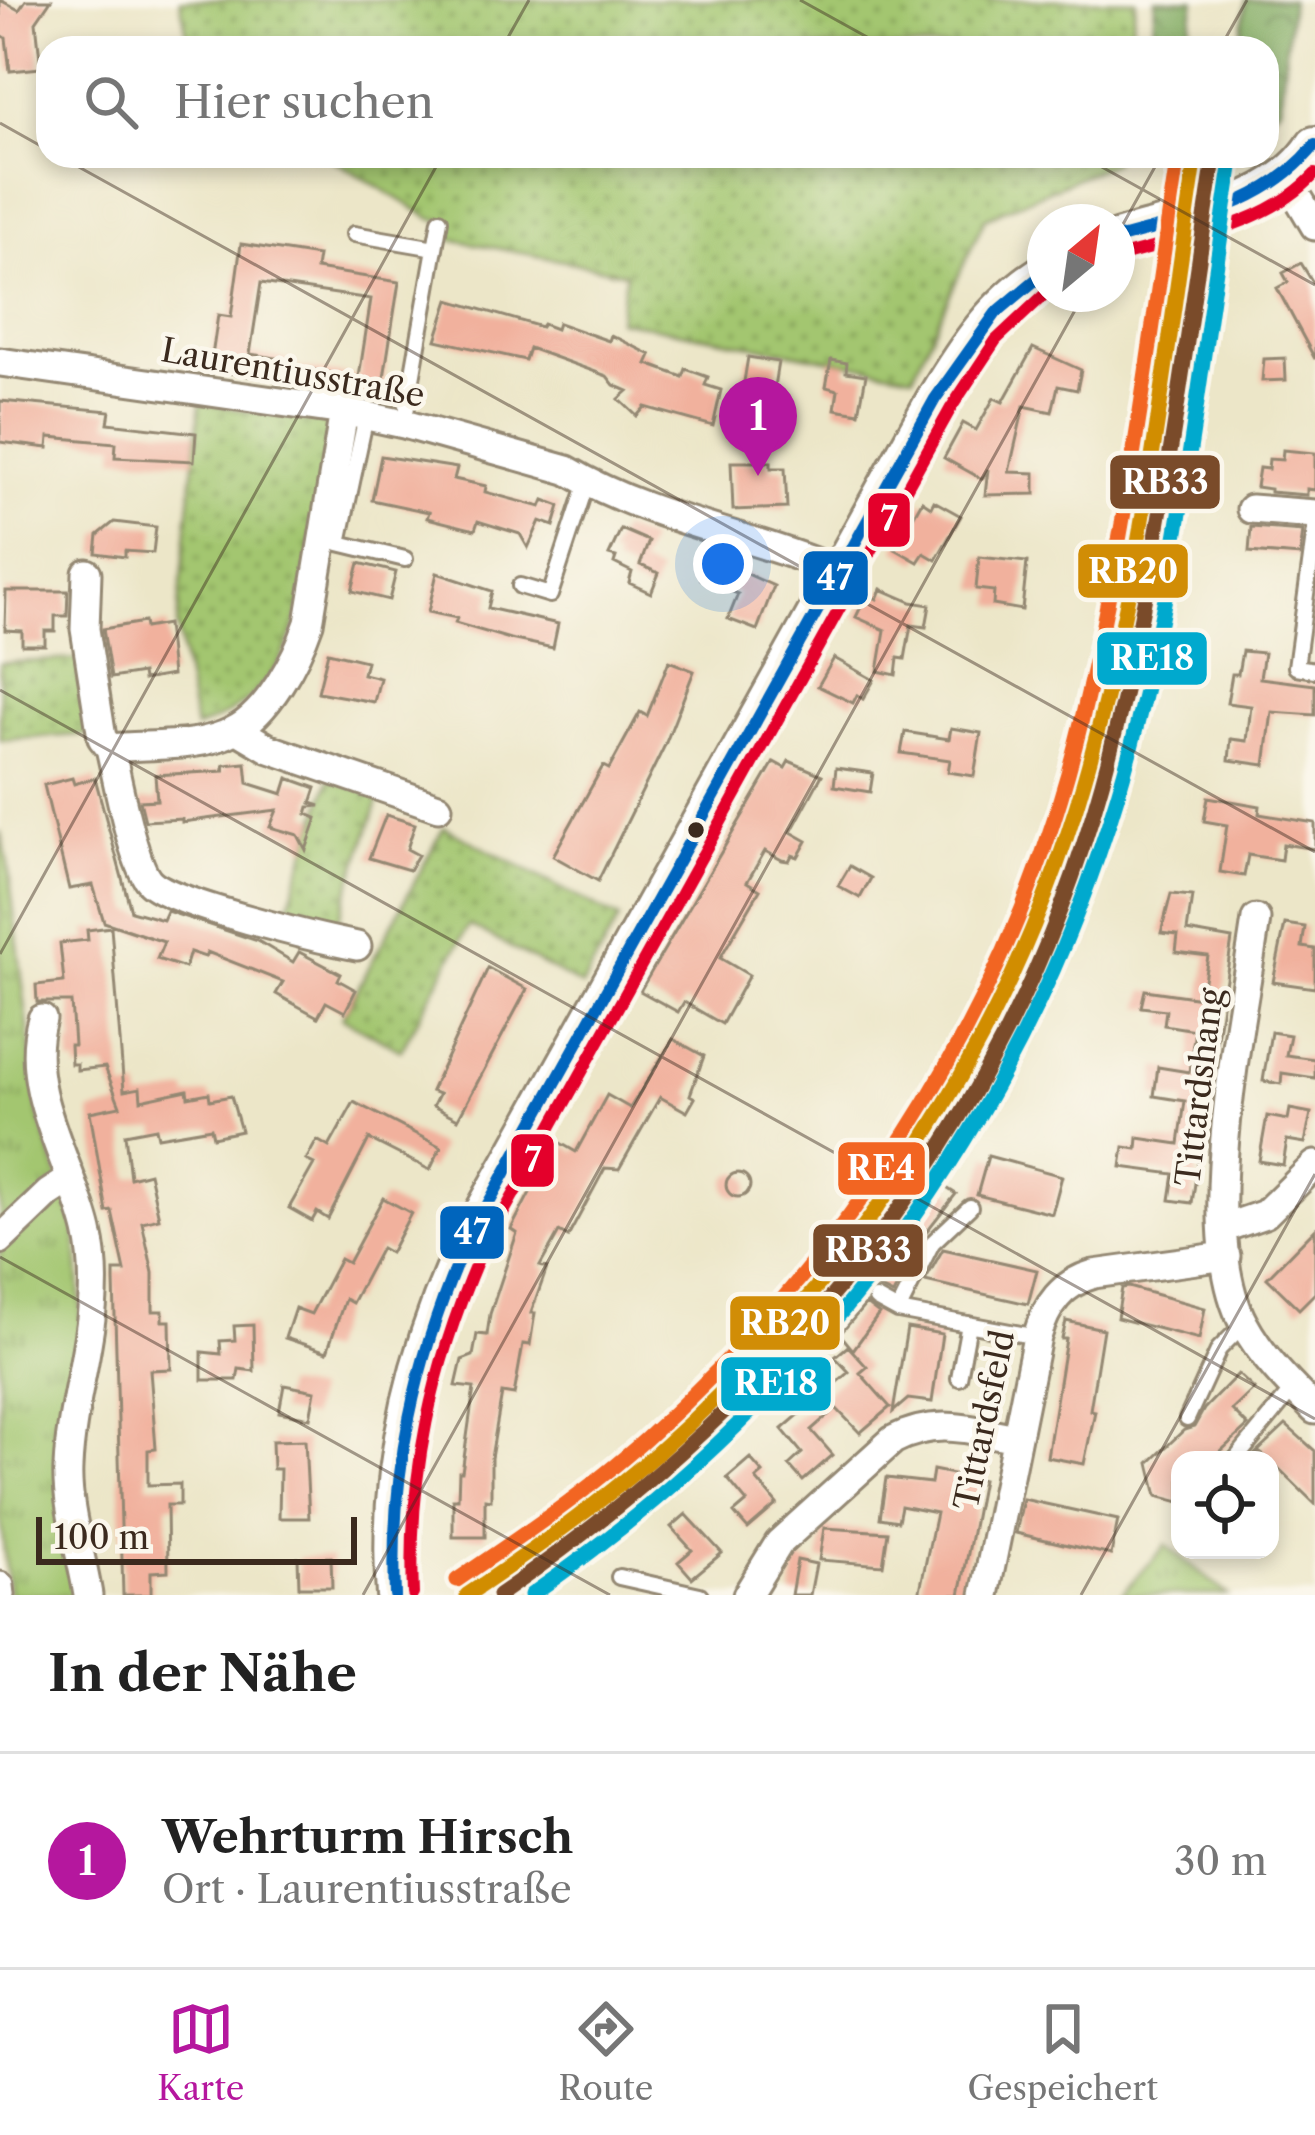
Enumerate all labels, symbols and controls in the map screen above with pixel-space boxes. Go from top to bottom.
search box [36,36,1279,168]
icon: search [78,69,144,135]
text: Hier suchen [174,74,434,130]
north arrow [1027,204,1135,312]
street label: Laurentiusstraße [158,329,428,416]
pin: 1 [719,377,797,476]
line badge: RB33 [1108,453,1222,511]
text: RB33 [1121,462,1209,503]
line badge: 7 [866,491,912,549]
text: 7 [880,499,898,540]
your location [693,534,753,594]
line badge: RB20 [1076,542,1190,600]
line badge: 47 [801,549,870,607]
text: RB20 [1088,551,1178,592]
text: 47 [817,558,854,599]
line badge: RE18 [1095,630,1209,687]
text: RE18 [1110,638,1194,679]
unlabelled marker [685,819,707,841]
street label: Tittardshang [1167,985,1232,1188]
line badge: 7 [509,1132,556,1189]
text: 7 [524,1140,542,1181]
line badge: RE4 [836,1140,927,1197]
text: RE4 [847,1148,915,1189]
line badge: 47 [438,1204,506,1261]
text: 47 [454,1212,491,1253]
line badge: RB33 [811,1222,925,1279]
text: RB33 [824,1230,912,1271]
line badge: RB20 [728,1294,842,1352]
text: RB20 [740,1303,830,1344]
street label: Tittardsfeld [945,1326,1024,1514]
line badge: RE18 [719,1355,833,1413]
text: RE18 [734,1363,818,1404]
map controls [1171,1451,1279,1559]
button: locate [1171,1451,1279,1559]
scale bar [36,1511,357,1564]
text: 100 m [54,1517,149,1558]
text: In der Nähe [48,1642,357,1704]
text: Wehrturm Hirsch [162,1809,573,1865]
text: 1 [78,1837,96,1885]
text: 30 m [1174,1837,1267,1885]
text: Ort · Laurentiusstraße [162,1865,572,1913]
tab: Karte [157,1996,244,2109]
tab: Route [559,1996,653,2109]
tab: Gespeichert [967,1996,1158,2109]

